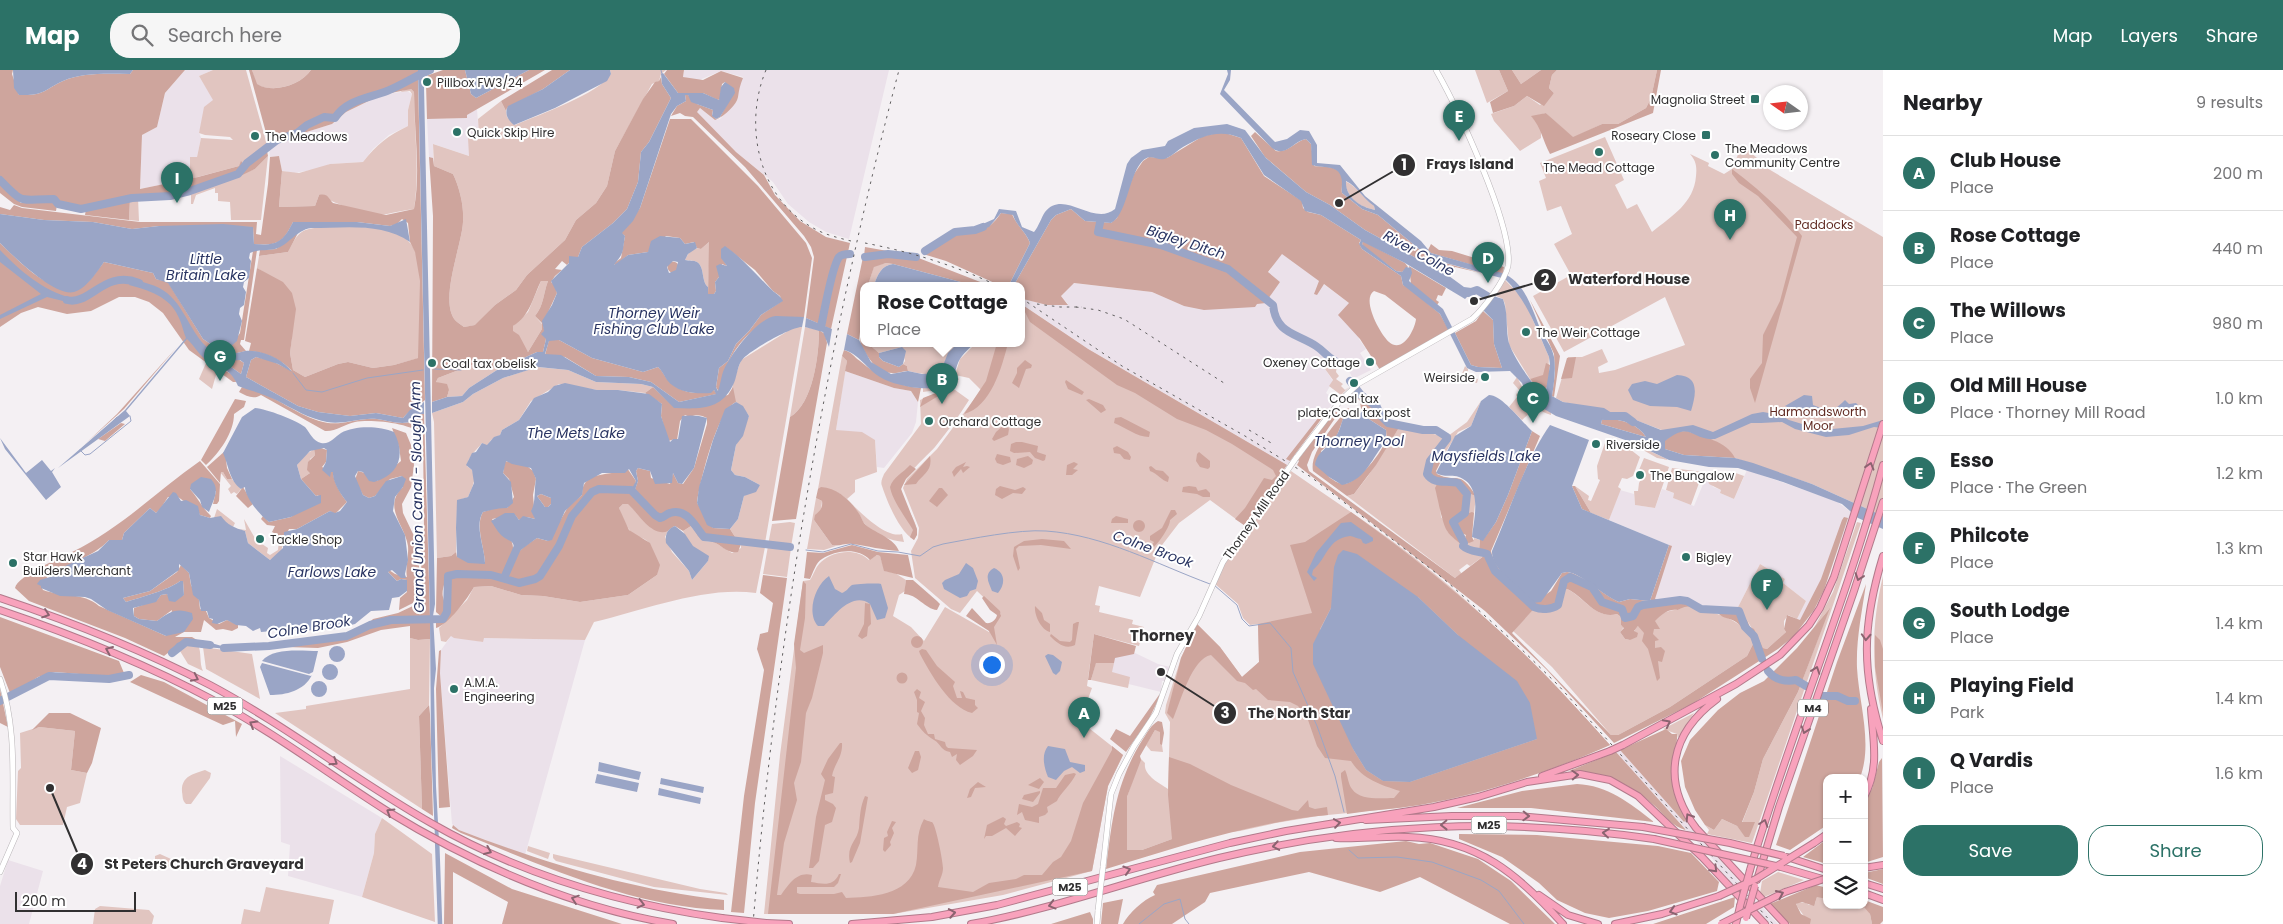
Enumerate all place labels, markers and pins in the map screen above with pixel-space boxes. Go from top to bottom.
place label: Pillbox FW3/24 [437,74,523,91]
marker: Pillbox FW3/24 [421,76,433,88]
place label: Magnolia Street [1651,91,1745,108]
marker: Magnolia Street [1749,93,1761,105]
pin: E [1443,100,1475,141]
place label: Quick Skip Hire [467,124,554,141]
marker: Quick Skip Hire [451,126,463,138]
place label: Roseary Close [1611,127,1696,144]
place label: The Meadows [265,128,348,145]
marker: Roseary Close [1700,129,1712,141]
marker: The Meadows [249,130,261,142]
place label: The Meadows Community Centre [1725,140,1840,171]
marker: The Mead Cottage [1593,146,1605,158]
marker: The Meadows Community Centre [1709,149,1721,161]
callout: Frays Island [1392,150,1524,179]
place label: The Mead Cottage [1543,159,1655,176]
pin: I [161,162,193,203]
pin: H [1714,199,1746,240]
pin: D [1472,242,1504,283]
callout: Waterford House [1533,265,1700,294]
place label: The Weir Cottage [1536,324,1640,341]
marker: The Weir Cottage [1520,326,1532,338]
pin: G [204,340,236,381]
place label: Oxeney Cottage [1263,354,1360,371]
place label: Coal tax obelisk [442,355,537,372]
marker: Oxeney Cottage [1364,356,1376,368]
marker: Coal tax obelisk [426,357,438,369]
pin: B [926,363,958,404]
place label: Weirside [1424,369,1475,386]
marker: Weirside [1479,371,1491,383]
marker: Coal tax plate;Coal tax post [1348,377,1360,389]
pin: C [1517,382,1549,423]
place label: Coal tax plate;Coal tax post [1297,390,1411,421]
place label: Orchard Cottage [939,413,1041,430]
marker: Orchard Cottage [923,415,935,427]
place label: Riverside [1606,436,1660,453]
marker: Riverside [1590,438,1602,450]
place label: The Bungalow [1650,467,1734,484]
marker: The Bungalow [1634,469,1646,481]
place label: Tackle Shop [270,531,342,548]
marker: Tackle Shop [254,533,266,545]
place label: Star Hawk Builders Merchant [23,548,131,579]
place label: Bigley [1696,549,1732,566]
marker: Bigley [1680,551,1692,563]
marker: Star Hawk Builders Merchant [7,557,19,569]
pin: F [1751,569,1783,610]
place label: A.M.A. Engineering [464,674,535,705]
marker: A.M.A. Engineering [448,683,460,695]
pin: A [1068,697,1100,738]
callout: The North Star [1213,698,1360,727]
callout: St Peters Church Graveyard [69,850,314,879]

